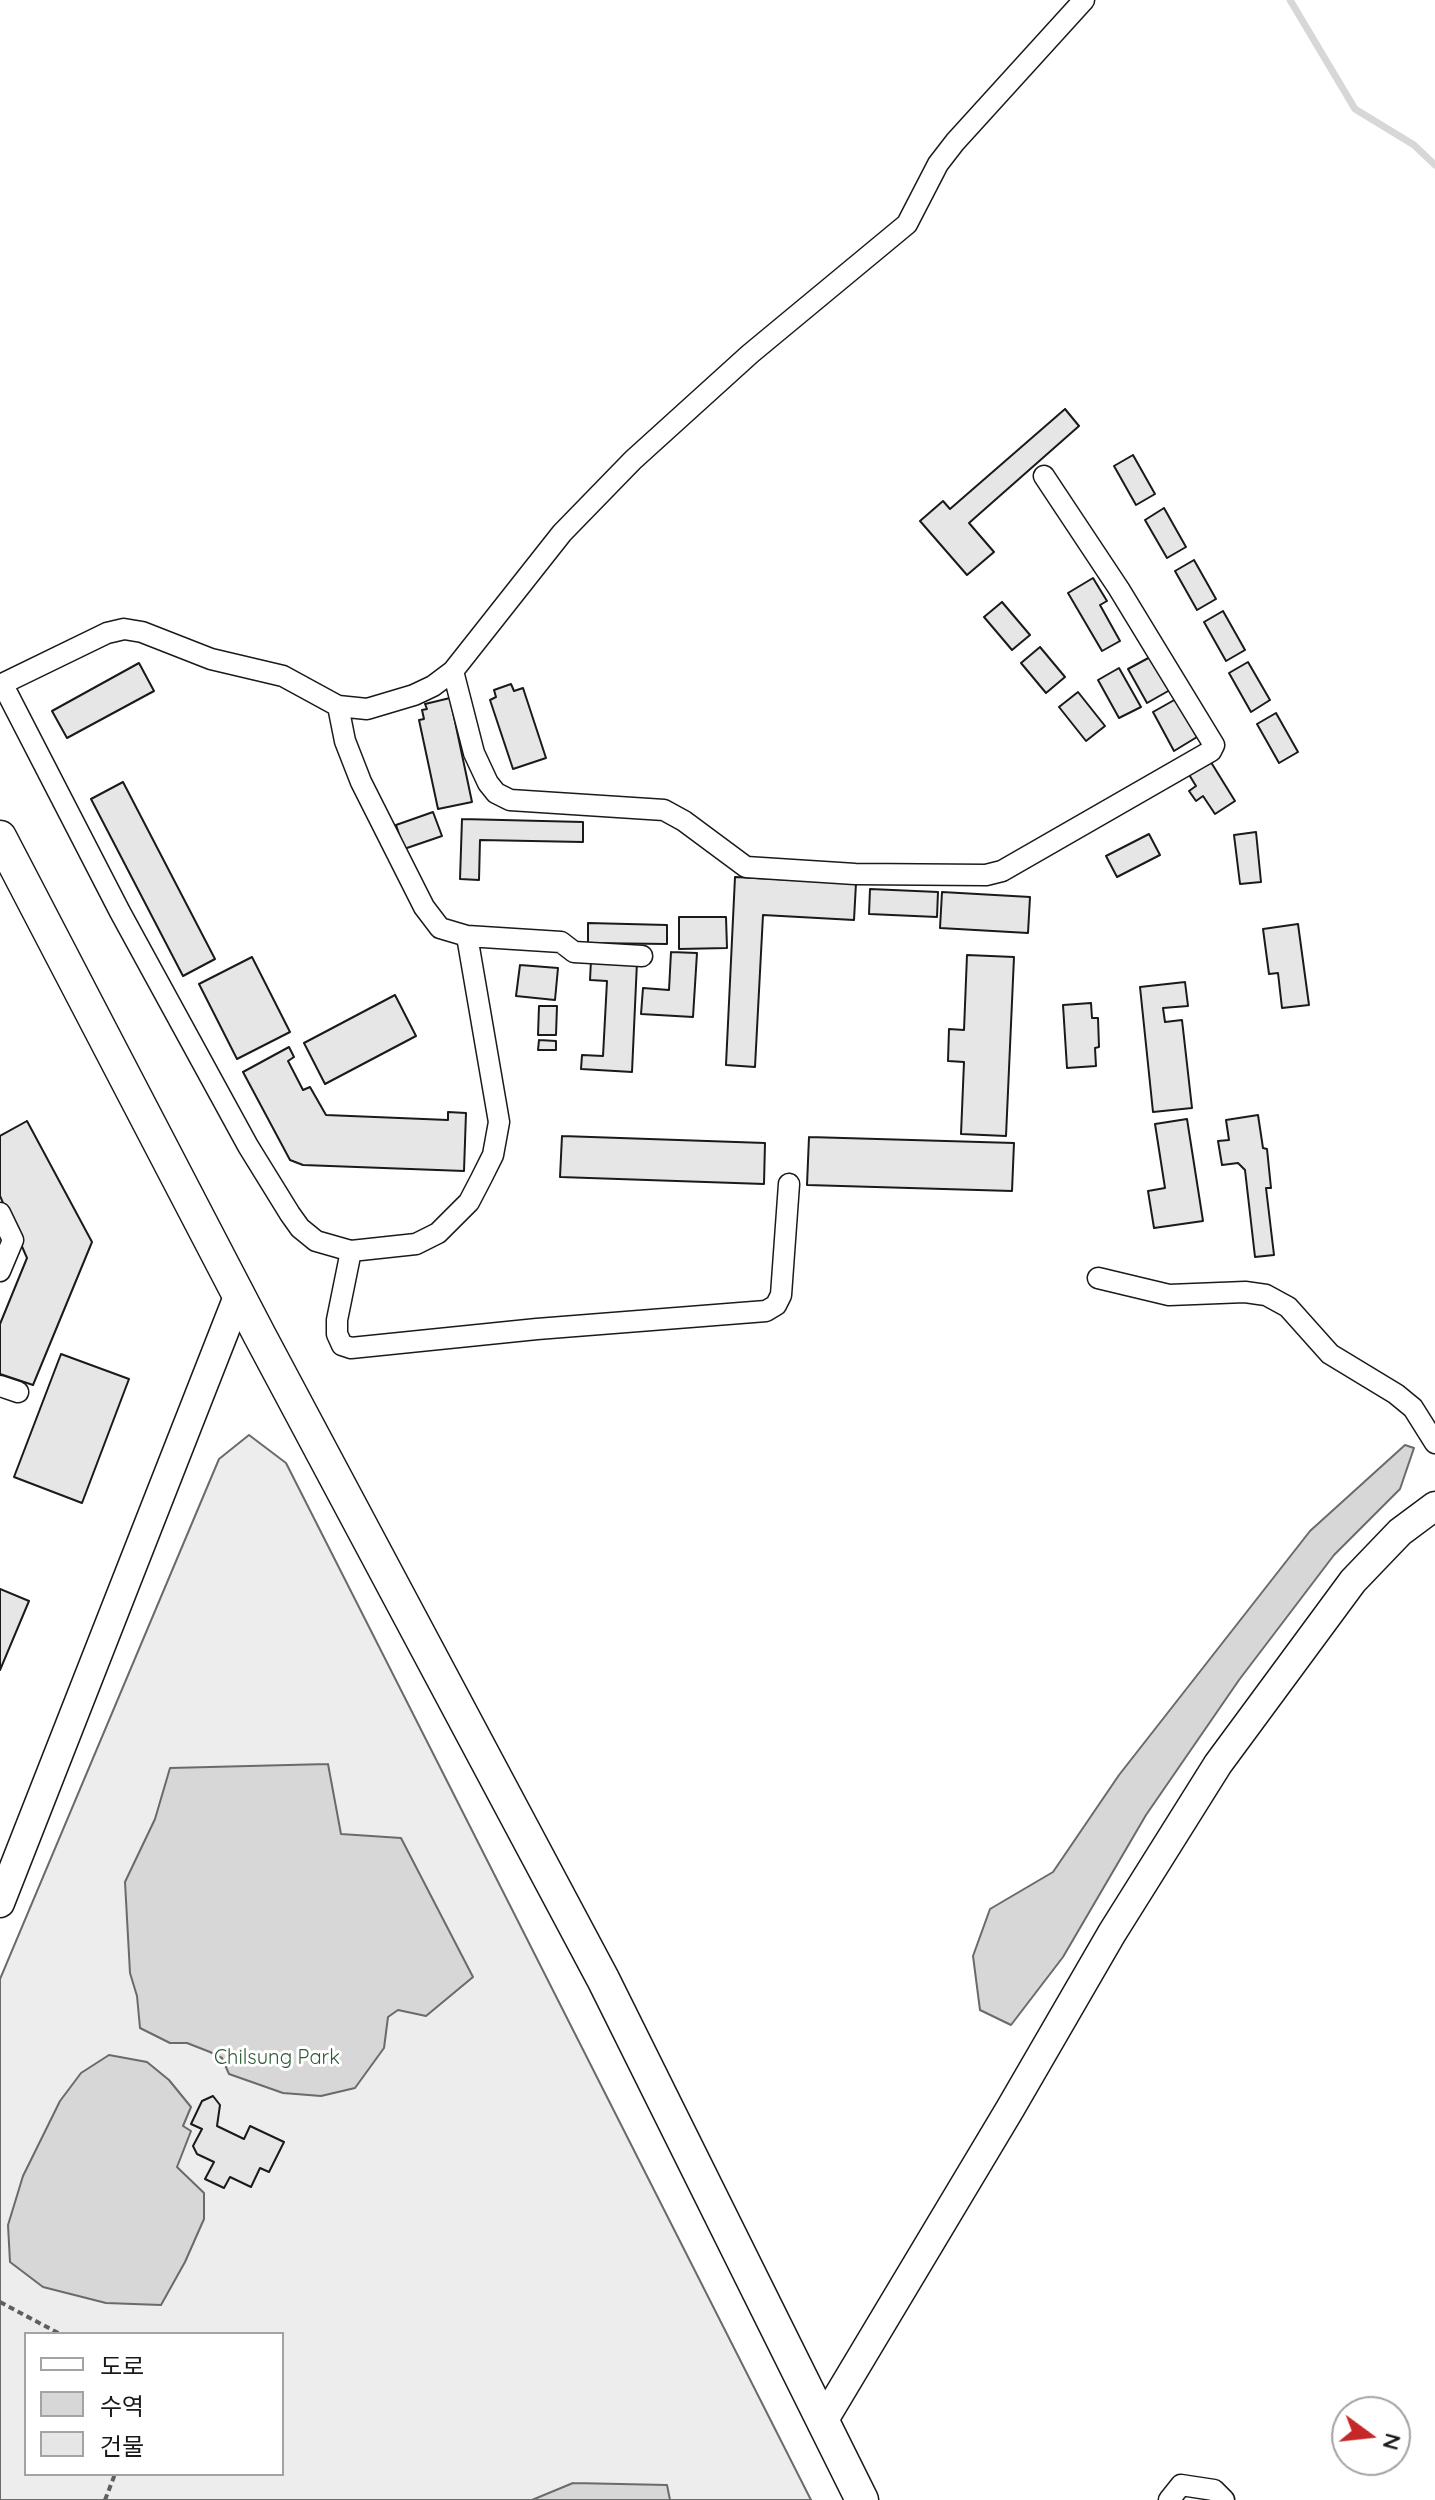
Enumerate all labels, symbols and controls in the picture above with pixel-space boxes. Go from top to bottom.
park label: Chilsung Park [214,2046,340,2070]
legend [24,2332,284,2476]
text: 도로 [100,2351,144,2381]
text: 수역 [100,2391,144,2421]
north arrow [1331,2396,1411,2476]
text: N [1377,2430,1408,2453]
text: 건물 [100,2431,144,2461]

